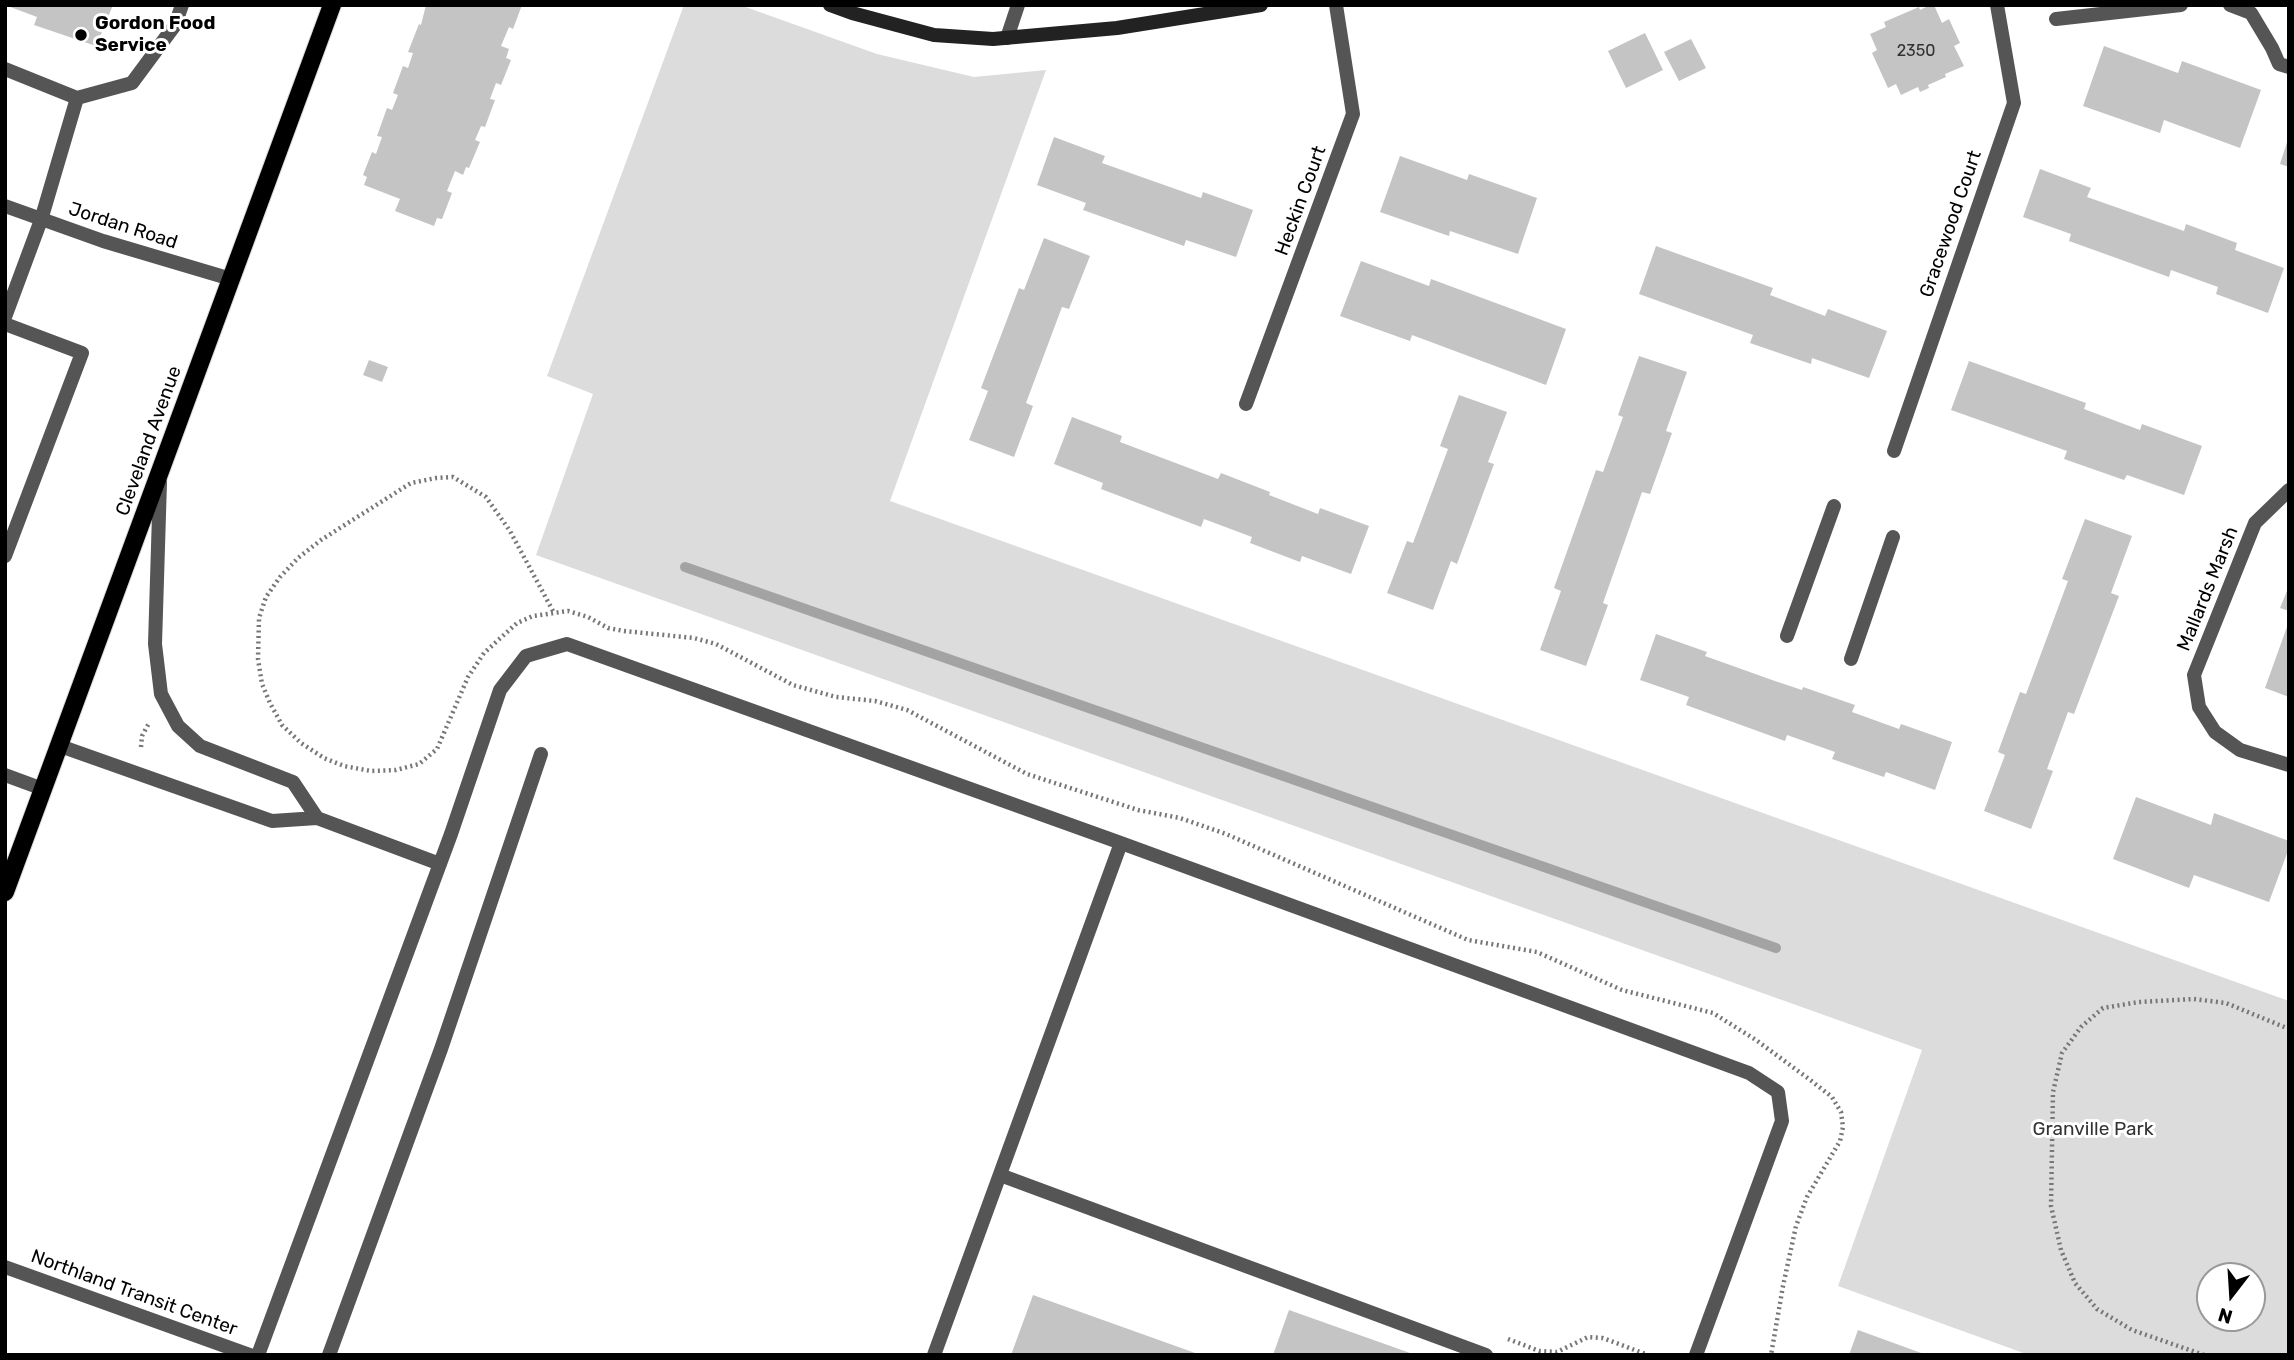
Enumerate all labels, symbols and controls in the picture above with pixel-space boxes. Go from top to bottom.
place label: Gordon Food Service [95,13,215,57]
marker: Gordon Food Service [73,27,89,43]
house number: 2350 [1897,41,1935,61]
street label: Heckin Court [1271,143,1331,259]
street label: Gracewood Court [1915,148,1987,300]
street label: Jordan Road [66,198,180,254]
street label: Cleveland Avenue [111,363,187,519]
street label: Mallards Marsh [2173,524,2243,654]
park label: Granville Park [2033,1119,2153,1141]
street label: Northland Transit Center [28,1245,240,1341]
north arrow [2196,1262,2266,1332]
text: N [2215,1303,2235,1329]

